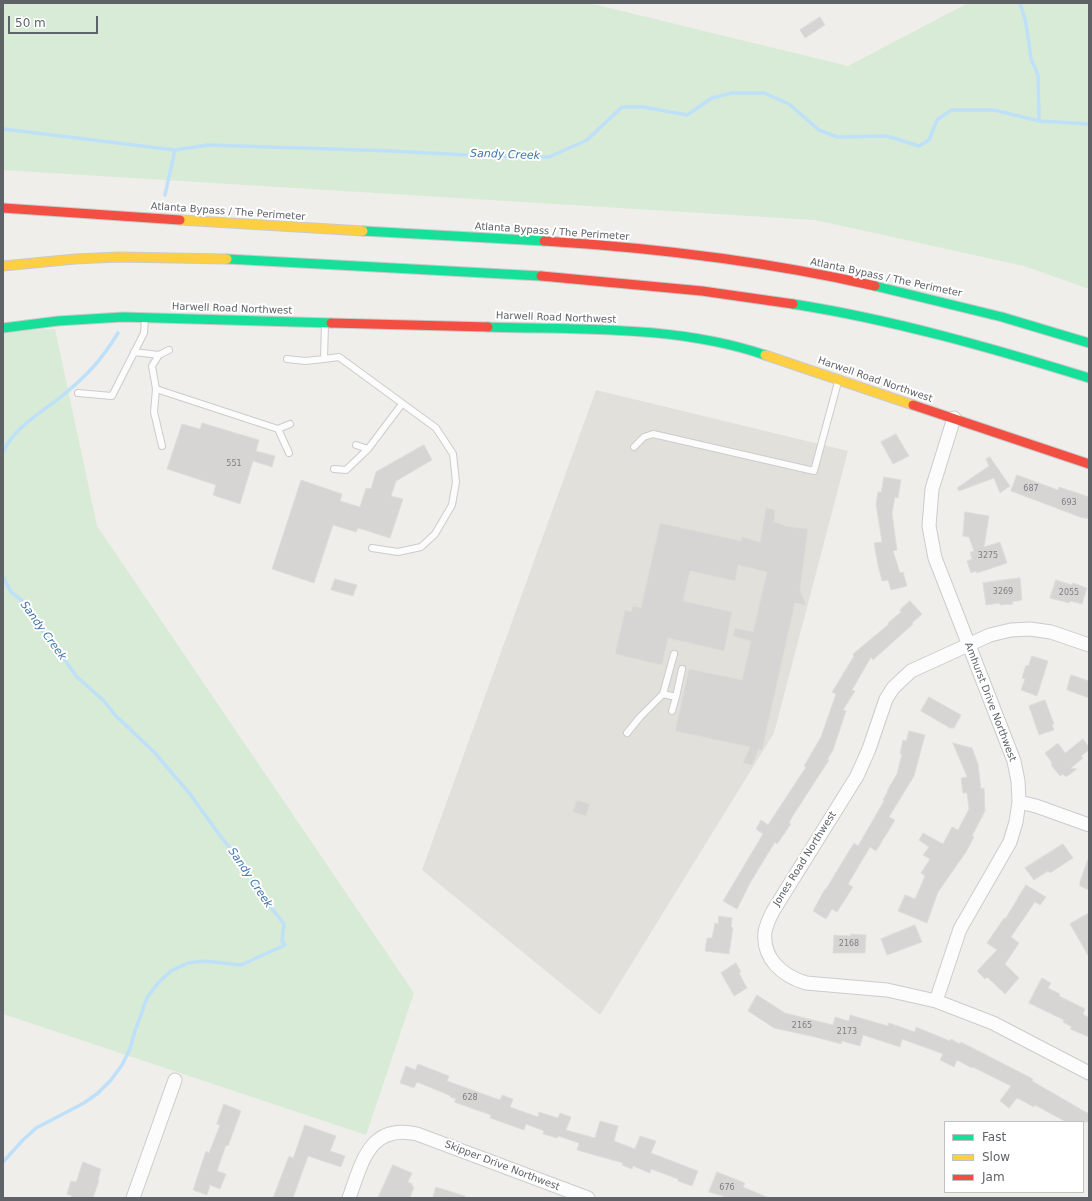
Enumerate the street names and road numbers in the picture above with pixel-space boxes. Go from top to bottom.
street label: Atlanta Bypass / The Perimeter [150,201,306,223]
street label: Atlanta Bypass / The Perimeter [474,221,630,243]
street label: Atlanta Bypass / The Perimeter [809,256,963,300]
street label: Harwell Road Northwest [172,301,292,317]
street label: Harwell Road Northwest [496,310,616,326]
street label: Harwell Road Northwest [816,355,934,405]
street label: Amhurst Drive Northwest [962,641,1018,763]
street label: Jones Road Northwest [771,809,839,909]
street label: Skipper Drive Northwest [443,1138,561,1194]

